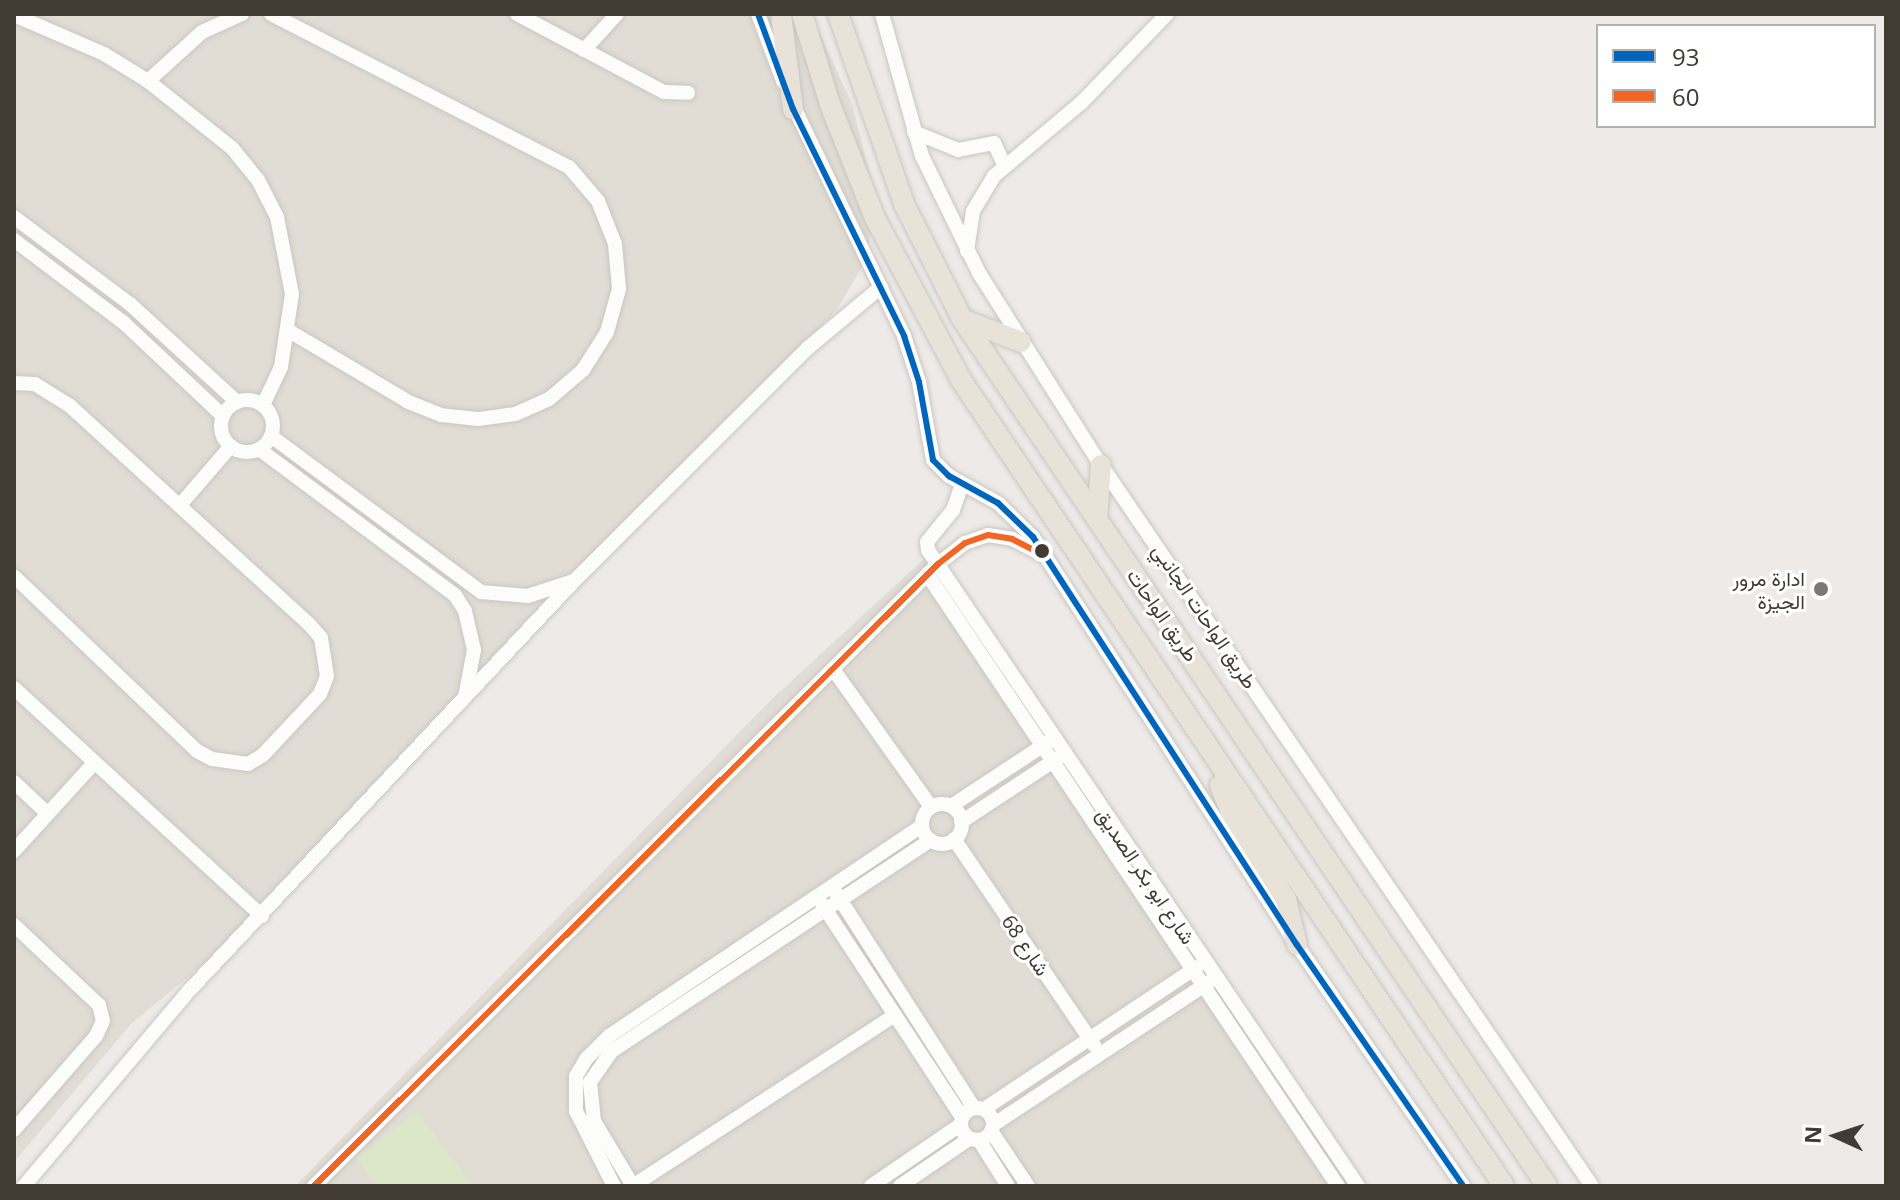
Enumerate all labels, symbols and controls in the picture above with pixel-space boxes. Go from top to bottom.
legend [1596,24,1876,128]
text: 93 [1672,40,1699,73]
text: 60 [1672,80,1699,113]
street label: طريق الواحات الجانبي [1148,539,1262,693]
unlabelled marker [1034,543,1050,559]
street label: طريق الواحات [1122,564,1204,666]
place label: ادارة مرور الجيزة [1733,566,1805,613]
marker: ادارة مرور الجيزة [1812,580,1830,598]
street label: شارع ابو بكر الصديق [1092,803,1200,949]
street label: شارع 68 [997,910,1055,980]
north arrow [1796,1096,1876,1176]
text: N [1797,1125,1827,1144]

